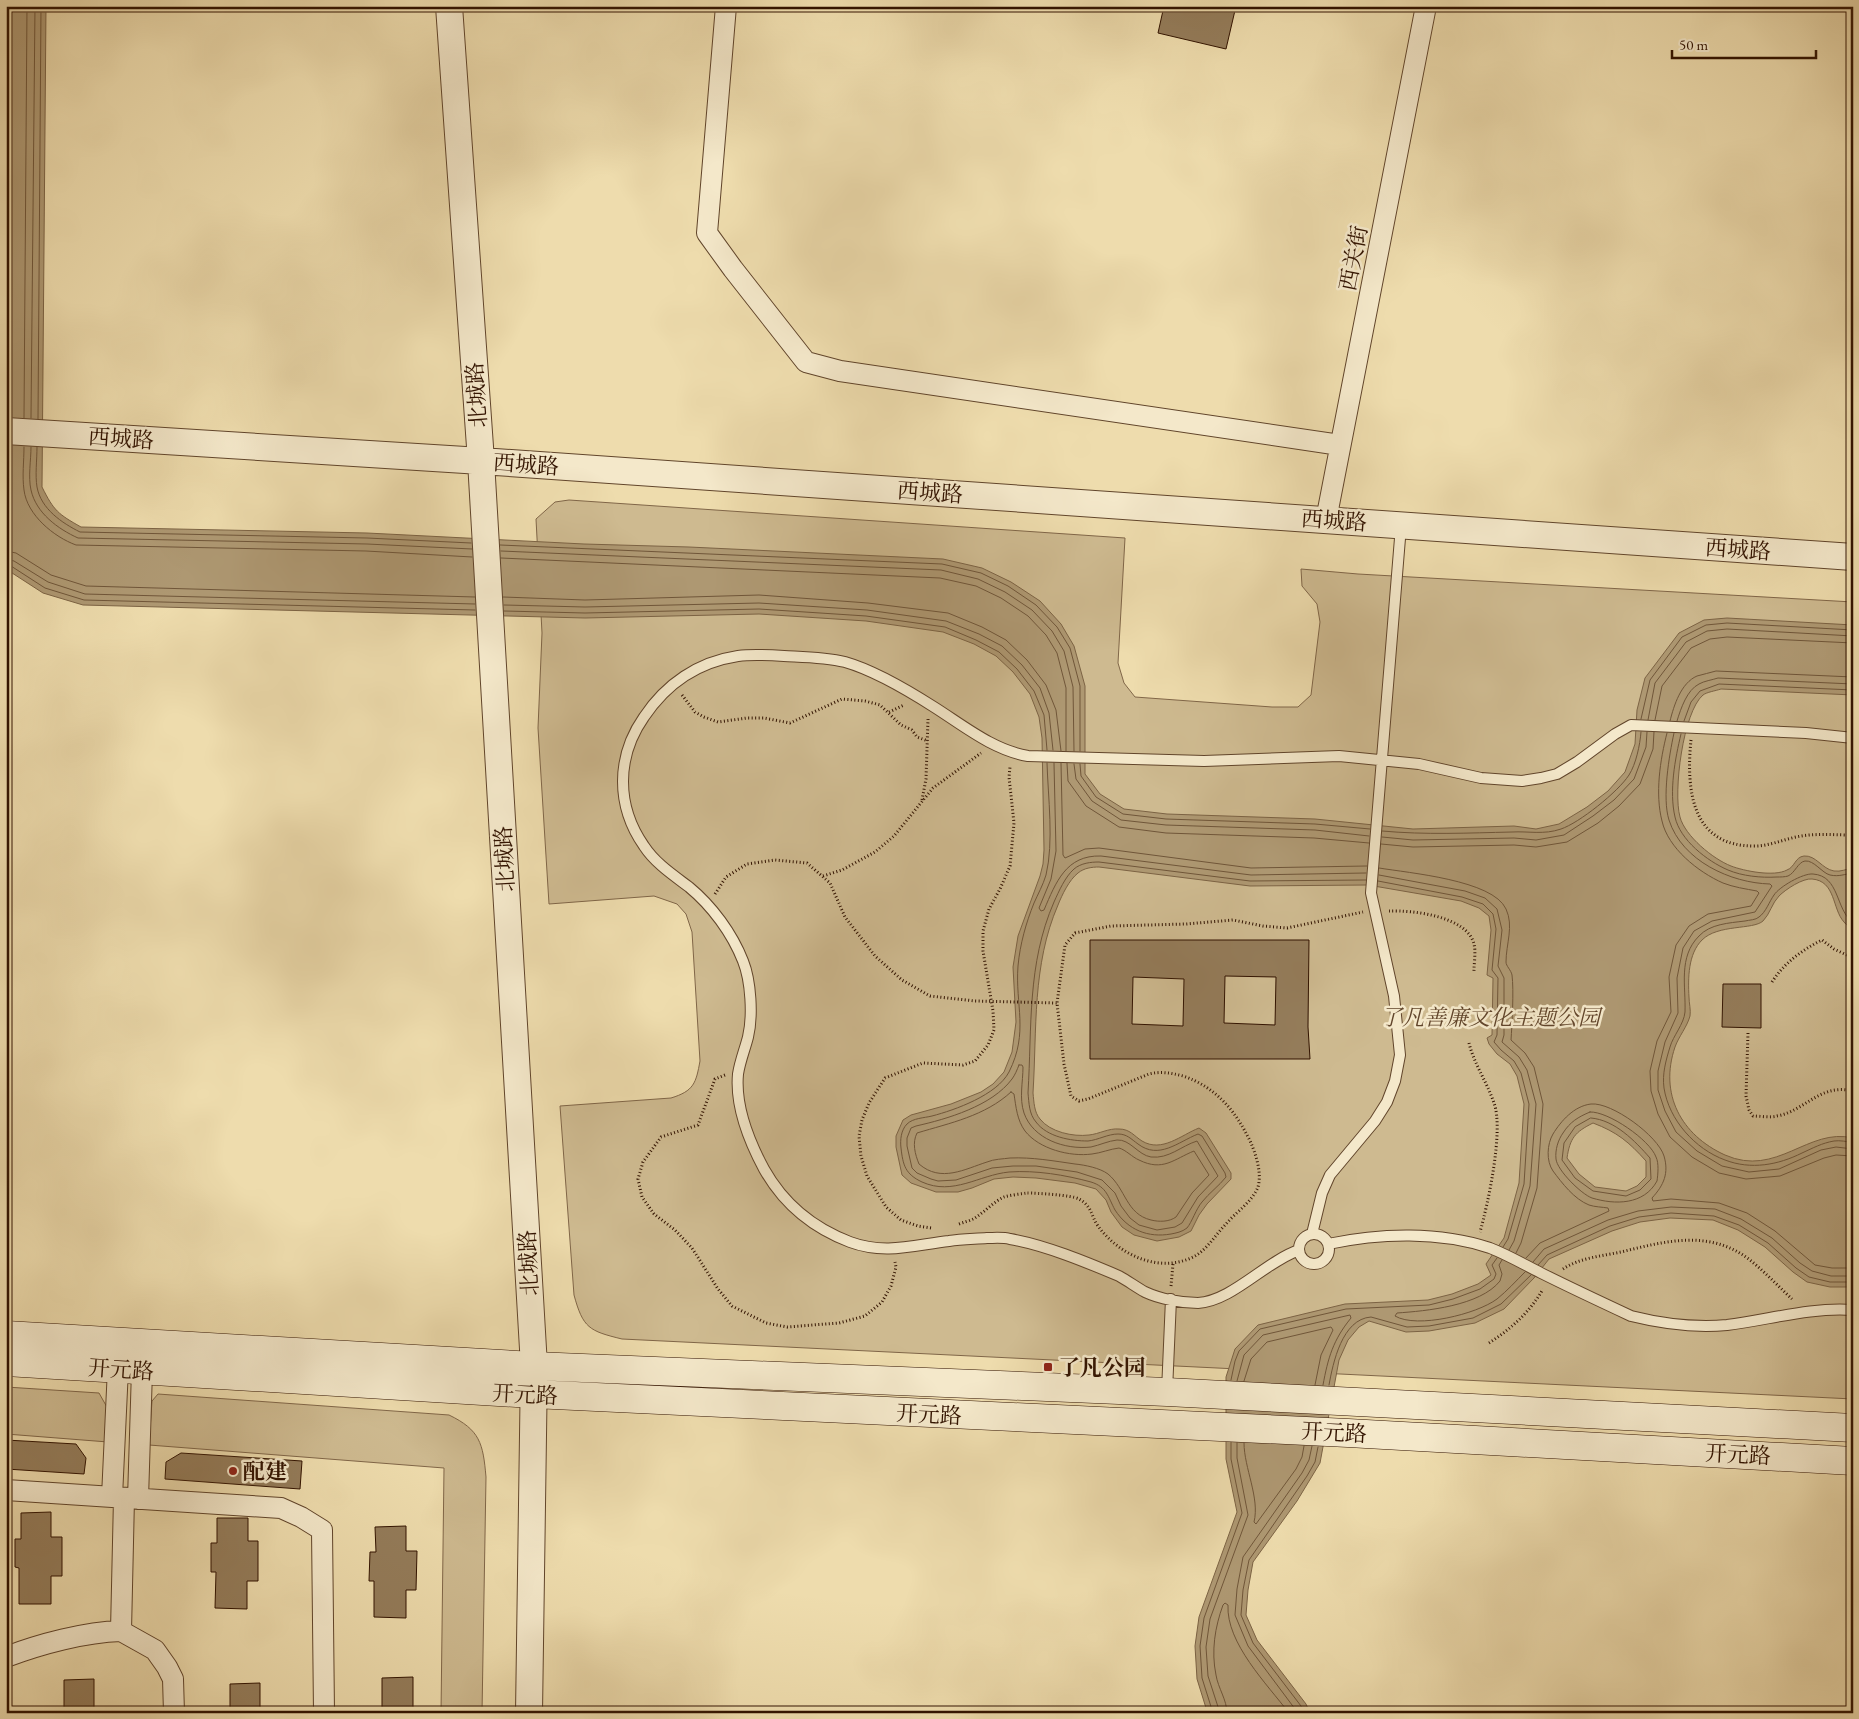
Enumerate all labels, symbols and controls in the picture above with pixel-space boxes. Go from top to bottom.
scale bar [1672,28,1815,60]
text: 50 m [1679,35,1708,54]
street label: 西关街 [1333,223,1374,293]
street label: 北城路 [460,361,493,429]
street label: 西城路 [87,422,155,455]
street label: 西城路 [492,448,560,481]
street label: 西城路 [896,476,964,509]
street label: 西城路 [1300,504,1368,537]
street label: 西城路 [1704,533,1772,566]
street label: 北城路 [488,825,521,893]
park label: 了凡善廉文化主题公园 [1380,1003,1603,1032]
street label: 北城路 [512,1229,545,1297]
street label: 开元路 [87,1353,155,1386]
place label: 了凡公园 [1058,1353,1146,1382]
marker: 了凡公园 [1042,1361,1054,1373]
street label: 开元路 [491,1378,559,1411]
street label: 开元路 [895,1398,963,1431]
street label: 开元路 [1300,1416,1368,1449]
street label: 开元路 [1704,1438,1772,1471]
place label: 配建 [243,1457,287,1486]
marker: 配建 [227,1465,239,1477]

